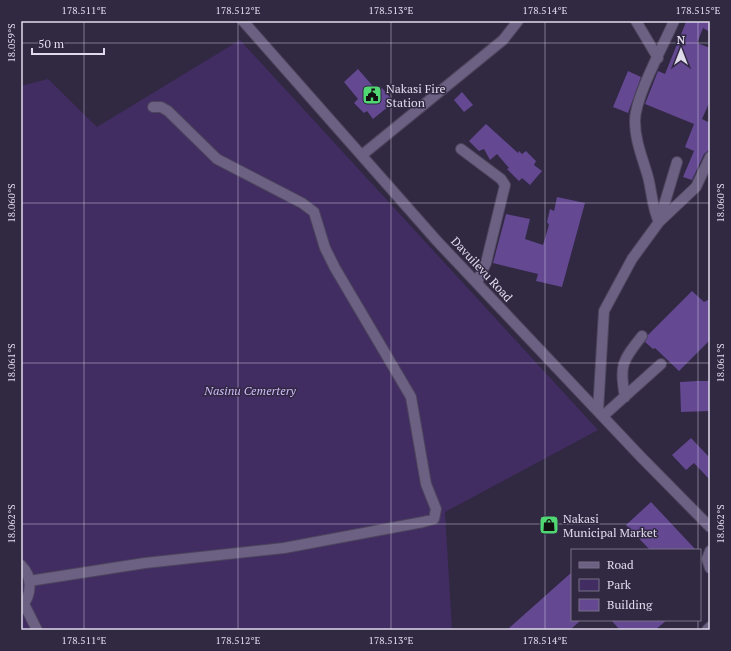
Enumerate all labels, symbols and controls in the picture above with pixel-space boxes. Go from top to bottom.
text: 178.511°E [62,4,107,17]
text: 178.512°E [216,4,261,17]
text: 178.513°E [369,4,414,17]
text: 178.514°E [523,4,568,17]
text: 178.515°E [676,4,721,17]
text: 18.059°S [5,23,18,63]
scale bar [32,30,104,56]
north arrow [661,30,701,70]
text: N [677,33,686,47]
text: 50 m [38,36,65,51]
place label: Nakasi Fire Station [386,81,446,110]
public building icon: Nakasi Fire Station [361,84,383,106]
text: 18.060°S [5,183,18,223]
text: 18.060°S [714,183,727,223]
street label: Davuilevu Road [448,233,516,305]
text: 18.061°S [5,343,18,383]
text: 18.061°S [714,343,727,383]
park label: Nasinu Cemertery [203,383,296,398]
text: 18.062°S [5,504,18,544]
text: 18.062°S [714,504,727,544]
place label: Nakasi Municipal Market [563,511,658,540]
shop icon: Nakasi Municipal Market [538,514,560,536]
legend [571,549,701,621]
text: Road [607,557,634,572]
text: Park [607,577,632,592]
text: Building [607,597,653,612]
text: 178.511°E [62,634,107,647]
text: 178.512°E [216,634,261,647]
text: 178.513°E [369,634,414,647]
text: 178.514°E [523,634,568,647]

